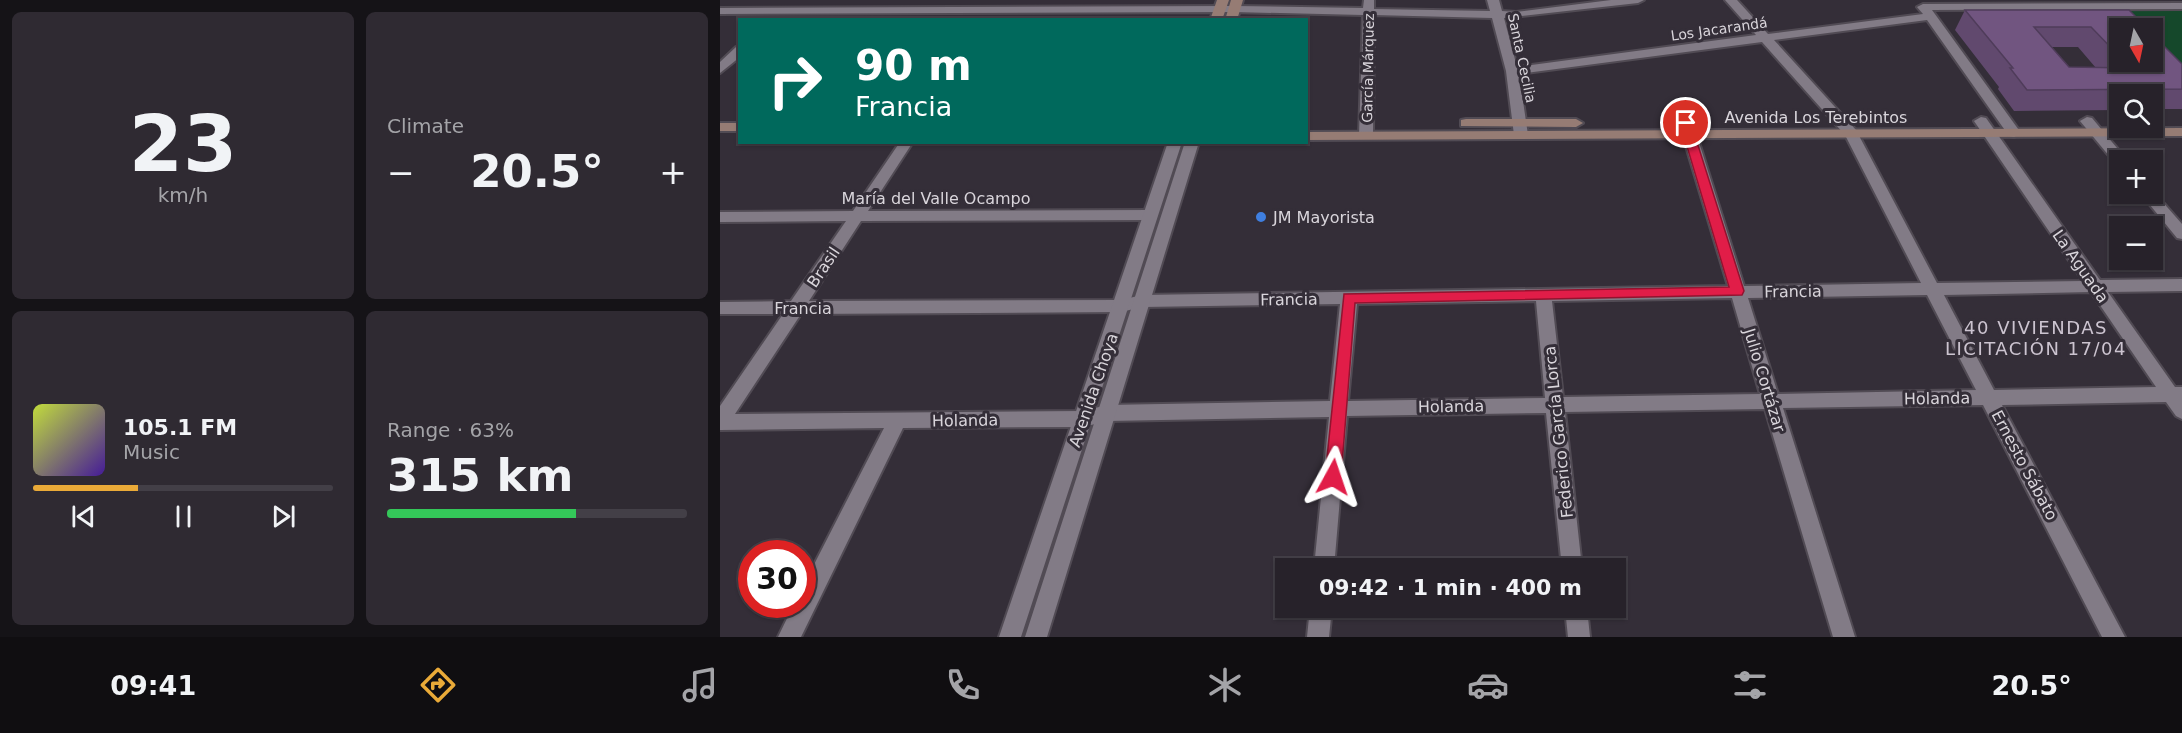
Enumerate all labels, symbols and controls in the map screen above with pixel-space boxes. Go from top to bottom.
street label: Santa Cecilia [1505,12,1539,104]
street label: García Márquez [1359,13,1377,123]
street label: Los Jacarandá [1670,14,1768,44]
north arrow [2109,18,2163,72]
map controls [2109,18,2163,270]
text: 90 m [855,41,972,90]
icon: right [756,42,834,120]
button: search [2109,84,2163,138]
text: Francia [855,91,952,122]
pin [1660,97,1711,148]
text: 23 [129,99,237,189]
icon: arrive [1669,106,1702,139]
street label: Avenida Los Terebintos [1725,108,1907,127]
text: Climate [387,114,464,138]
text: 20.5° [470,145,604,198]
button: + [2109,150,2163,204]
text: − [387,153,415,192]
text: + [659,153,687,192]
text: km/h [158,183,208,207]
street label: María del Valle Ocampo [841,189,1031,208]
place label: JM Mayorista [1272,208,1375,227]
marker: JM Mayorista [1254,210,1268,224]
button: − [2109,216,2163,270]
street label: La Aguada [2048,226,2113,306]
street label: Brasil [803,243,844,291]
street label: Francia [1764,281,1822,302]
street label: Francia [1260,289,1318,310]
street label: Francia [774,299,832,318]
district label: 40 VIVIENDAS LICITACIÓN 17/04 [1945,317,2127,359]
street label: Julio Cortázar [1739,325,1789,434]
street label: Avenida Choya [1065,331,1122,450]
street label: Federico García Lorca [1540,345,1577,519]
street label: Holanda [1904,388,1970,409]
street label: Holanda [1418,396,1484,417]
street label: Ernesto Sábato [1988,407,2062,523]
street label: Holanda [932,410,998,431]
text: 105.1 FM [123,415,237,440]
text: Range · 63% [387,418,514,442]
text: Music [123,440,180,464]
position arrow [1301,445,1365,509]
text: 315 km [387,449,573,502]
icon: previous [67,500,100,533]
icon: pause [167,500,200,533]
icon: next [267,500,300,533]
speed limit sign: 30 [738,540,816,618]
text: 09:42 · 1 min · 400 m [1319,575,1582,600]
icon: directions [417,664,459,706]
icon: music [679,664,721,706]
icon: phone [942,664,984,706]
icon: climate [1204,664,1246,706]
icon: car [1467,664,1509,706]
icon: filters [1729,664,1771,706]
text: 09:41 [110,670,196,701]
text: 20.5° [1992,670,2072,701]

